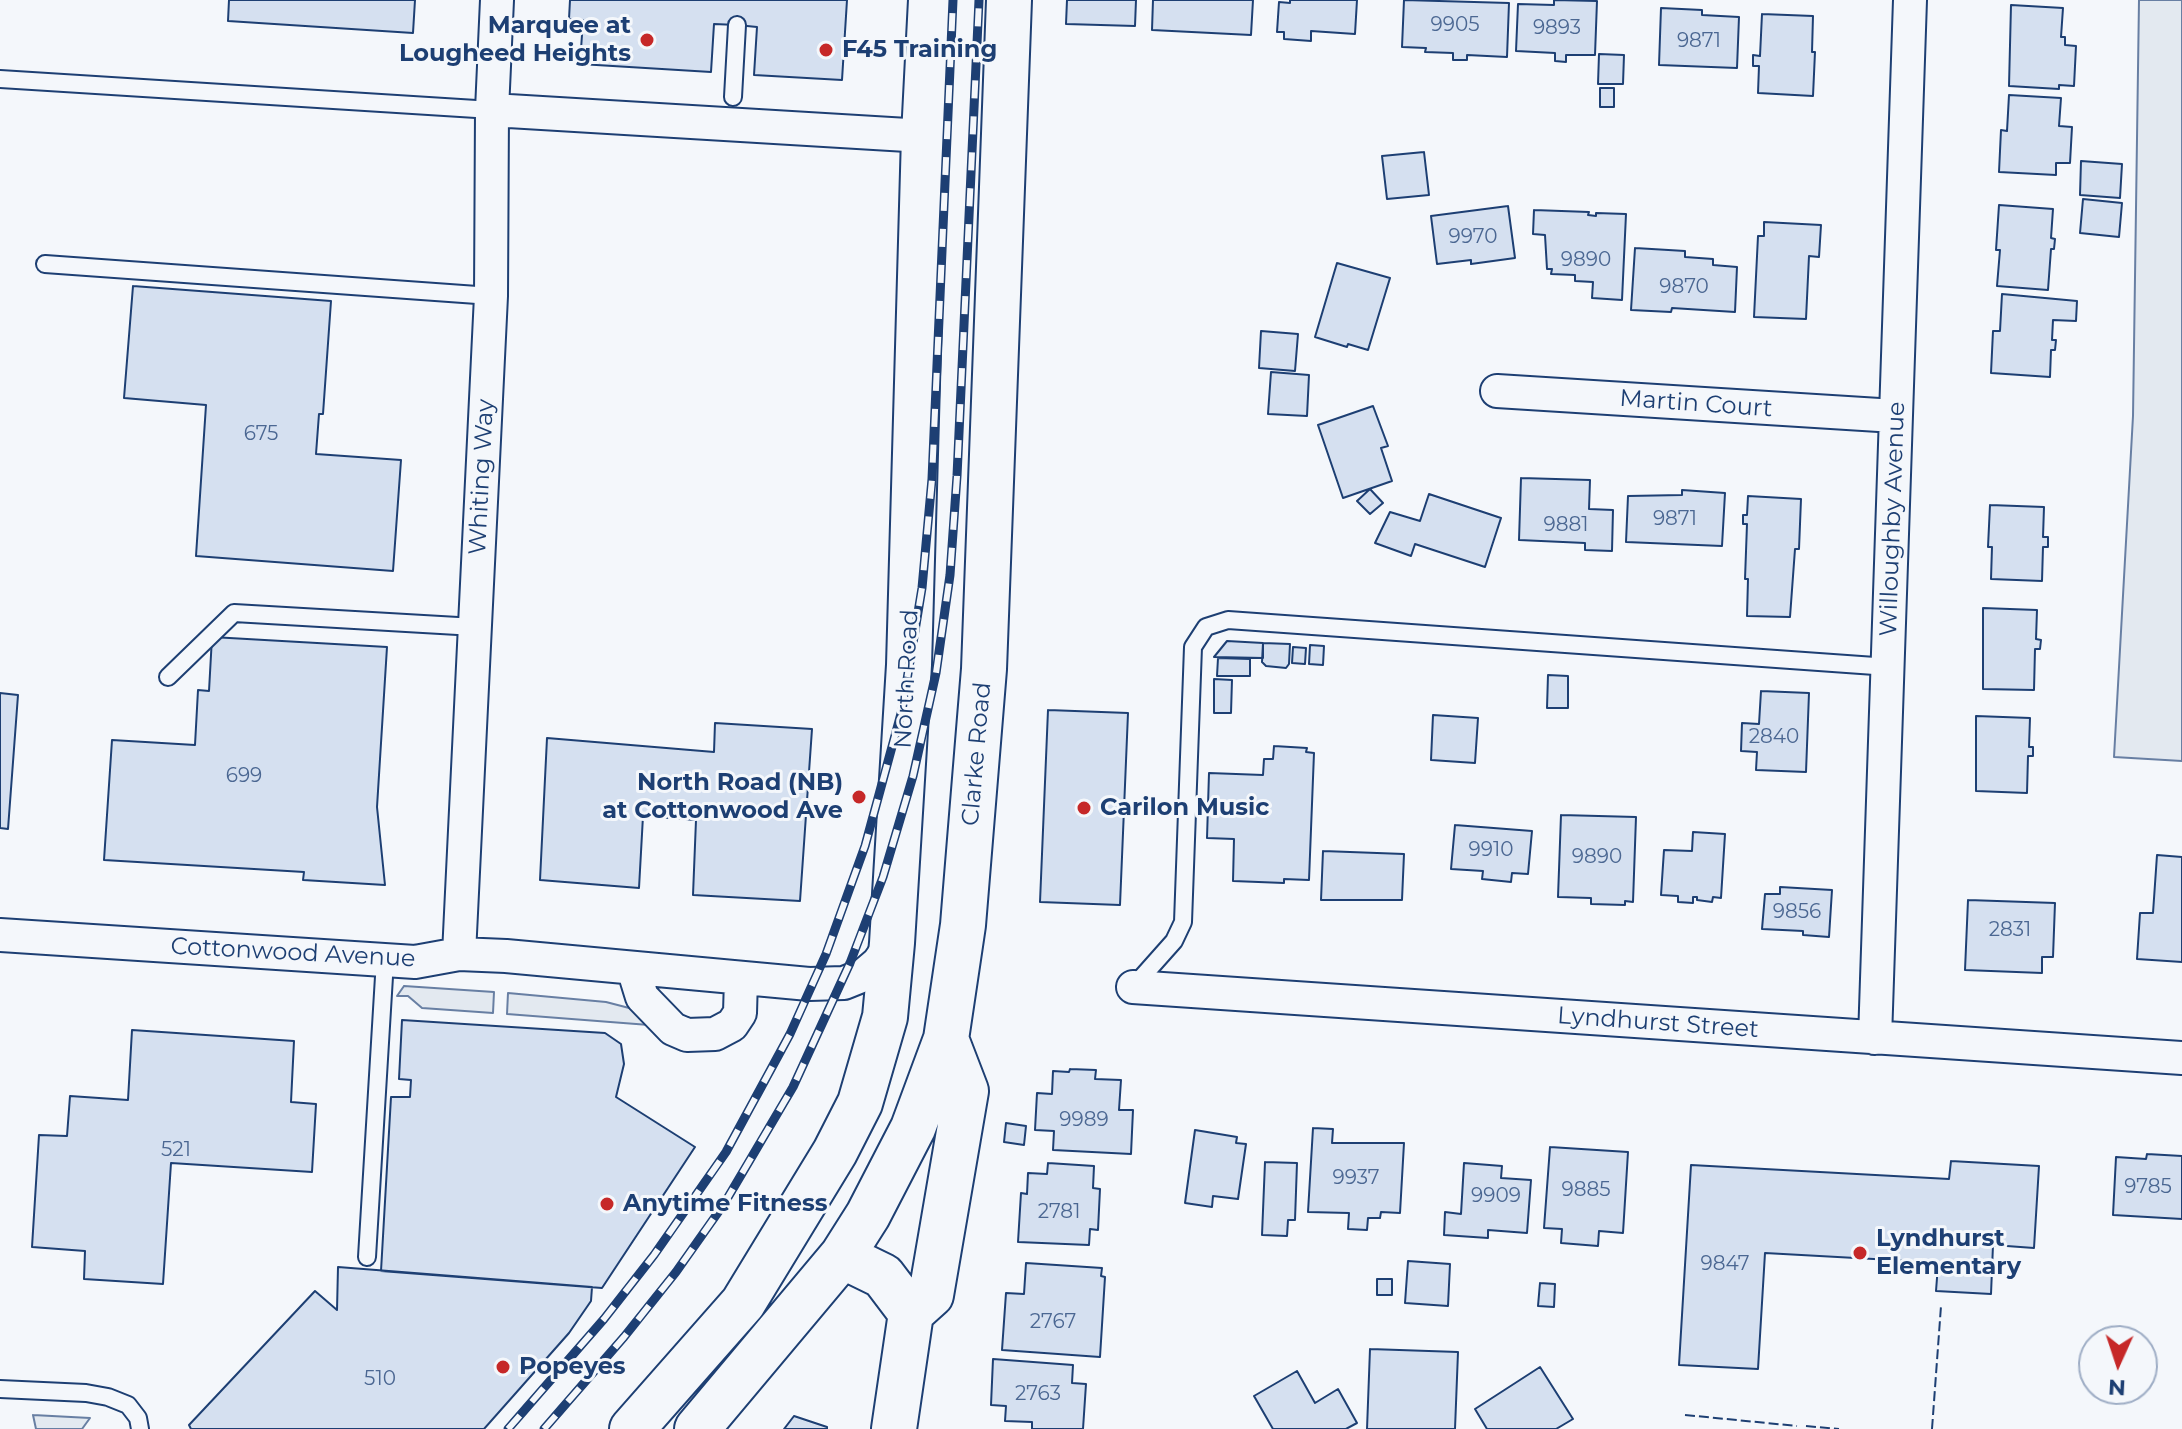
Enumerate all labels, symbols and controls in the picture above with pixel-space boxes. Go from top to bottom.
place label: Marquee at Lougheed Heights [399,12,631,68]
house number: 9905 [1431,13,1479,37]
house number: 9893 [1533,16,1581,40]
house number: 9871 [1677,29,1721,53]
marker: Marquee at Lougheed Heights [638,31,656,49]
place label: F45 Training [842,36,997,64]
marker: F45 Training [817,41,835,59]
house number: 9970 [1449,225,1497,249]
house number: 9890 [1561,248,1611,272]
house number: 9870 [1659,275,1709,299]
street label: Martin Court [1619,384,1773,424]
street label: Whiting Way [464,398,500,556]
street label: Willoughby Avenue [1875,401,1911,637]
house number: 675 [244,422,278,446]
house number: 9871 [1653,507,1697,531]
house number: 9881 [1544,513,1588,537]
street label: North Road [889,609,925,749]
street label: Clarke Road [956,681,998,827]
house number: 2840 [1749,725,1799,749]
house number: 699 [226,764,262,788]
place label: North Road (NB) at Cottonwood Ave [602,769,843,825]
marker: North Road (NB) at Cottonwood Ave [850,788,868,806]
place label: Carilon Music [1100,794,1269,822]
marker: Carilon Music [1075,799,1093,817]
house number: 9910 [1469,838,1513,862]
house number: 9890 [1572,845,1622,869]
house number: 9856 [1773,900,1821,924]
house number: 2831 [1989,918,2031,942]
street label: Cottonwood Avenue [170,932,416,974]
street label: Lyndhurst Street [1556,1002,1760,1044]
house number: 9989 [1059,1108,1109,1132]
house number: 521 [161,1138,191,1162]
house number: 9937 [1333,1166,1379,1190]
house number: 9785 [2124,1175,2172,1199]
house number: 9885 [1561,1178,1611,1202]
house number: 9909 [1471,1184,1521,1208]
place label: Anytime Fitness [623,1190,827,1218]
marker: Anytime Fitness [598,1195,616,1213]
house number: 2781 [1038,1200,1080,1224]
place label: Lyndhurst Elementary [1876,1225,2021,1281]
marker: Lyndhurst Elementary [1851,1244,1869,1262]
house number: 9847 [1701,1252,1749,1276]
house number: 2767 [1030,1310,1076,1334]
north arrow [2078,1325,2158,1405]
place label: Popeyes [519,1353,626,1381]
marker: Popeyes [494,1358,512,1376]
house number: 510 [364,1367,396,1391]
text: N [2107,1374,2126,1401]
house number: 2763 [1015,1382,1061,1406]

